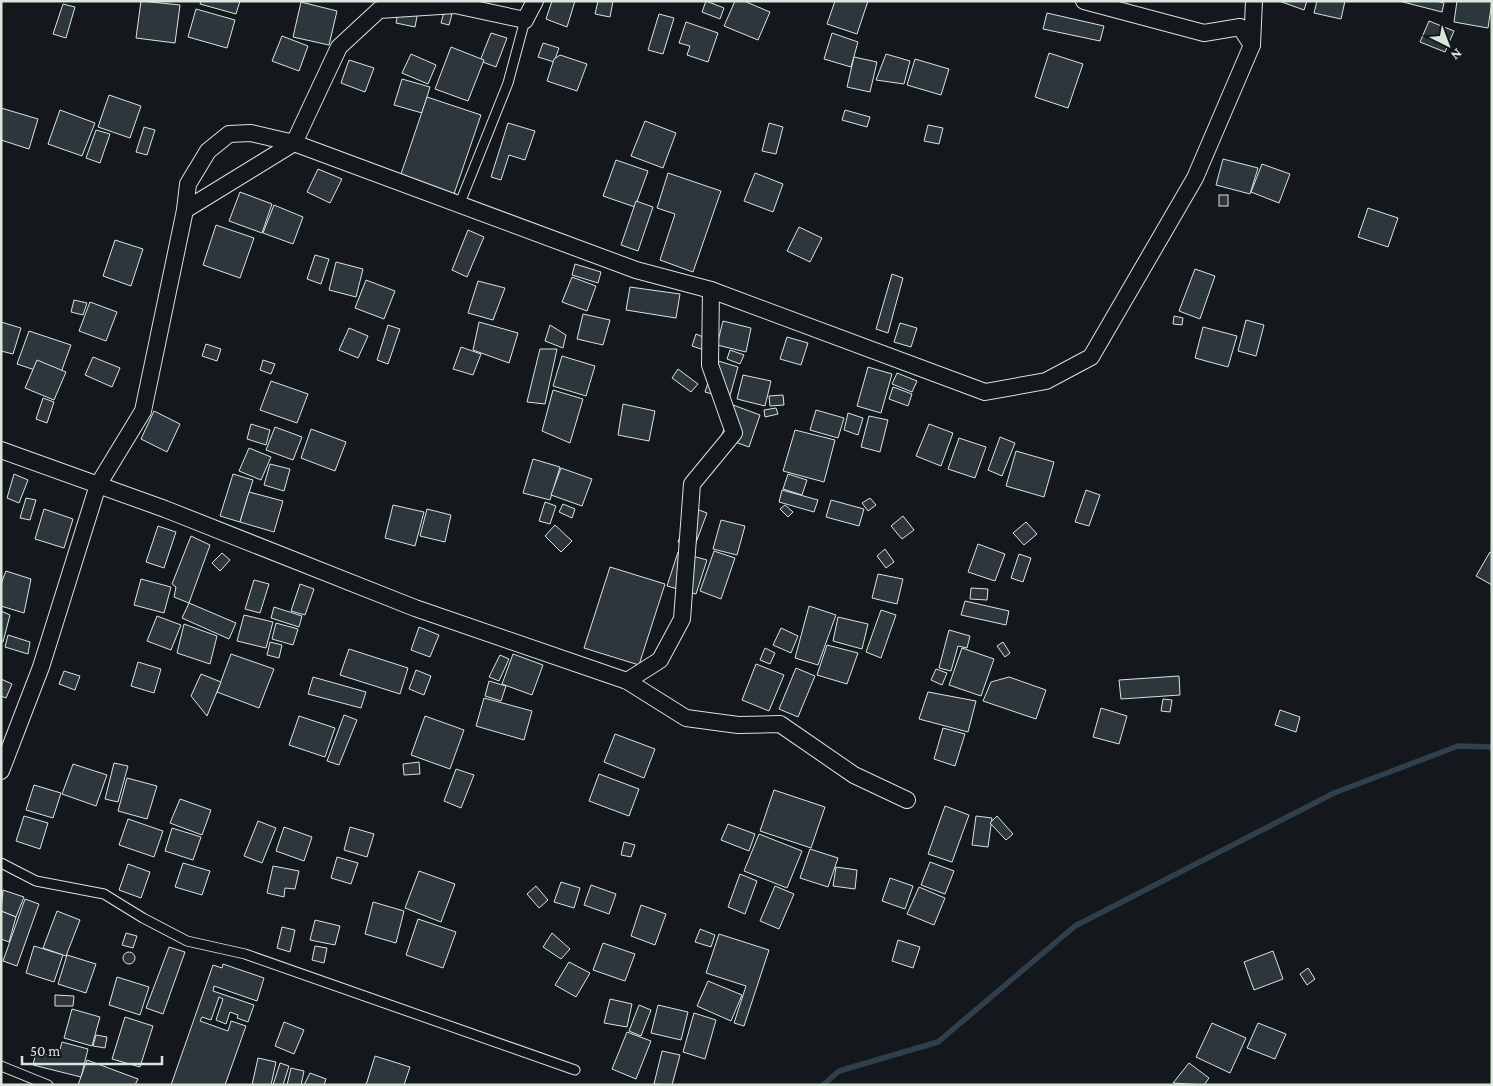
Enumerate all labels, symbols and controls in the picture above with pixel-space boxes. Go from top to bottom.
north arrow [1423,20,1473,70]
text: N [1447,46,1466,64]
scale bar [22,1034,162,1066]
text: 50 m [30,1043,60,1059]

